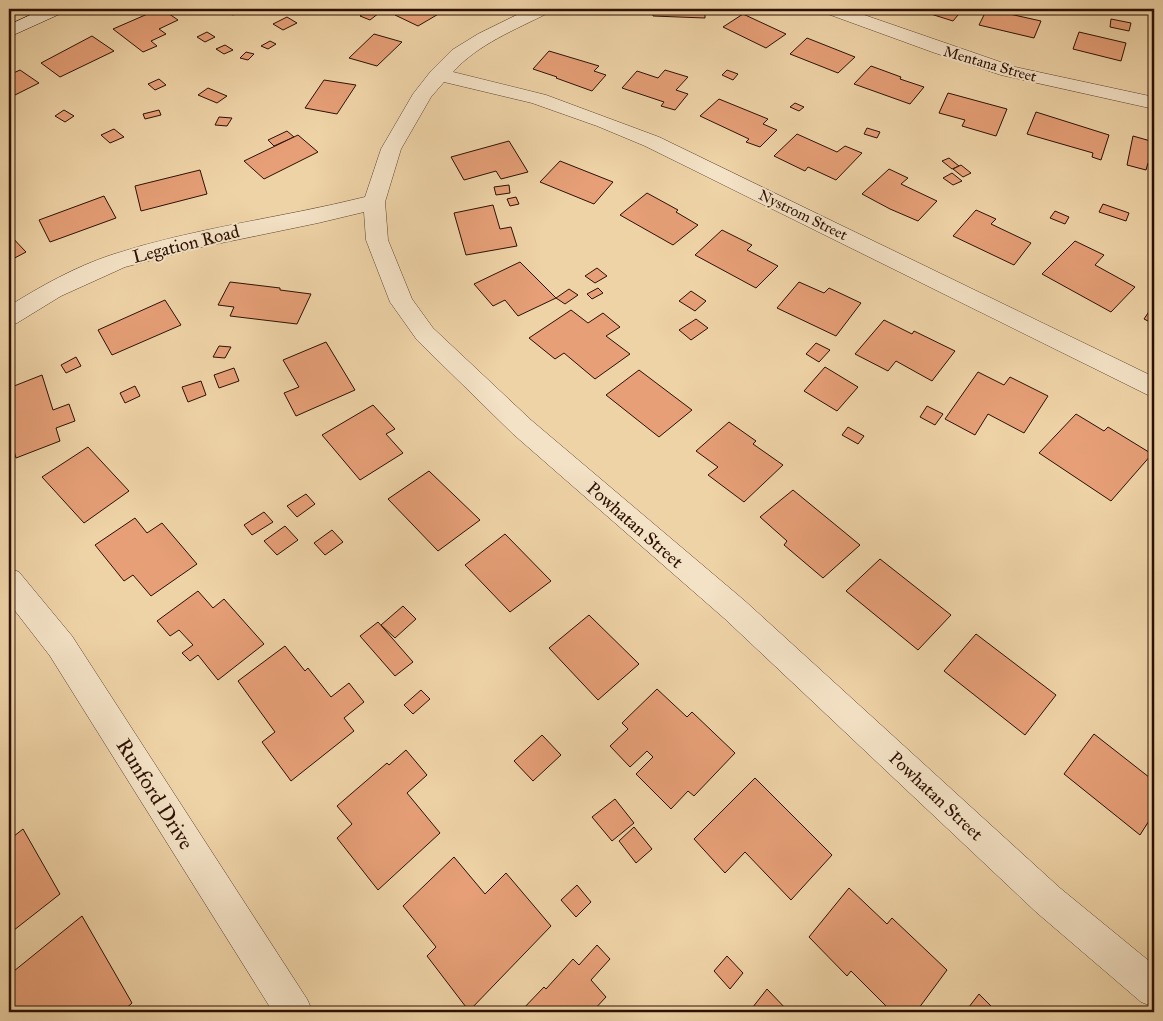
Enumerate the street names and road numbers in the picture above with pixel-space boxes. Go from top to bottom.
street label: Mentana Street [941,42,1039,86]
street label: Nystrom Street [756,186,851,245]
street label: Legation Road [130,220,242,269]
street label: Powhatan Street [582,477,688,573]
street label: Runford Drive [111,734,200,855]
street label: Powhatan Street [884,747,988,846]

